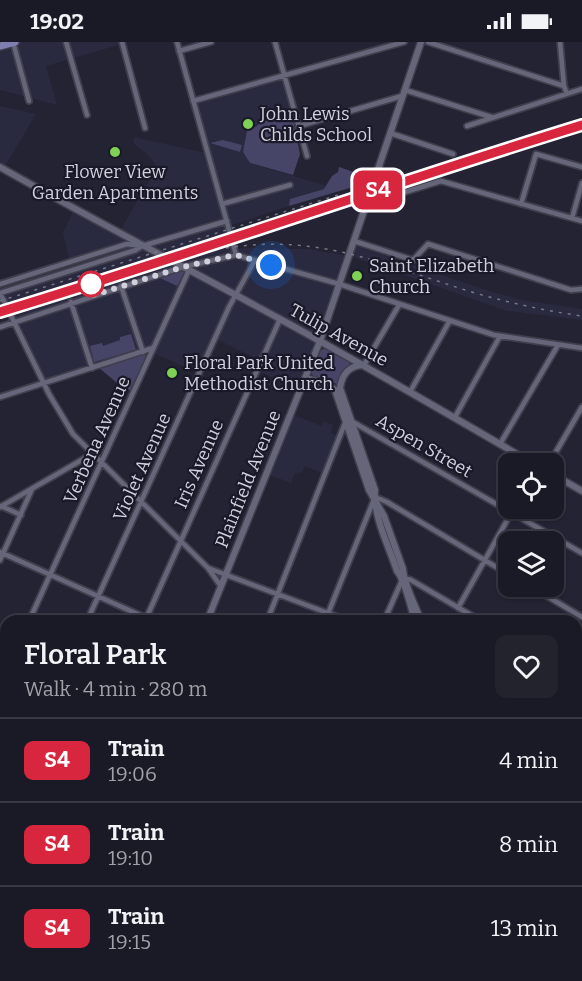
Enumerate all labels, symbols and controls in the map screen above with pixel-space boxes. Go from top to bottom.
text: 19:02 [30,8,84,35]
place label: John Lewis Childs School [259,103,372,146]
marker: John Lewis Childs School [241,117,255,131]
marker: Flower View Garden Apartments [108,145,122,159]
place label: Flower View Garden Apartments [32,161,198,204]
line badge: S4 [351,170,405,210]
text: S4 [365,177,391,203]
your location [256,250,286,280]
place label: Saint Elizabeth Church [369,255,494,298]
marker: Saint Elizabeth Church [350,269,364,283]
unlabelled marker [78,271,104,297]
street label: Tulip Avenue [286,299,392,371]
place label: Floral Park United Methodist Church [184,352,334,395]
marker: Floral Park United Methodist Church [165,366,179,380]
street label: Verbena Avenue [59,373,135,507]
street label: Plainfield Avenue [210,407,286,551]
street label: Violet Avenue [108,410,176,524]
street label: Aspen Street [372,410,476,483]
street label: Iris Avenue [170,416,228,512]
map controls [498,453,564,597]
button: locate [498,453,564,519]
button: layers [498,531,564,597]
button: heart [495,635,558,698]
text: Floral Park [24,638,166,671]
text: Walk · 4 min · 280 m [24,677,207,701]
text: Train [108,735,164,762]
text: S4 [44,747,70,773]
text: 4 min [499,747,558,774]
text: 19:06 [108,762,157,786]
text: Train [108,819,164,846]
text: S4 [44,831,70,857]
text: 8 min [499,831,558,858]
text: 19:10 [108,846,153,870]
text: Train [108,903,164,930]
text: S4 [44,915,70,941]
text: 13 min [491,915,558,942]
text: 19:15 [108,930,151,954]

